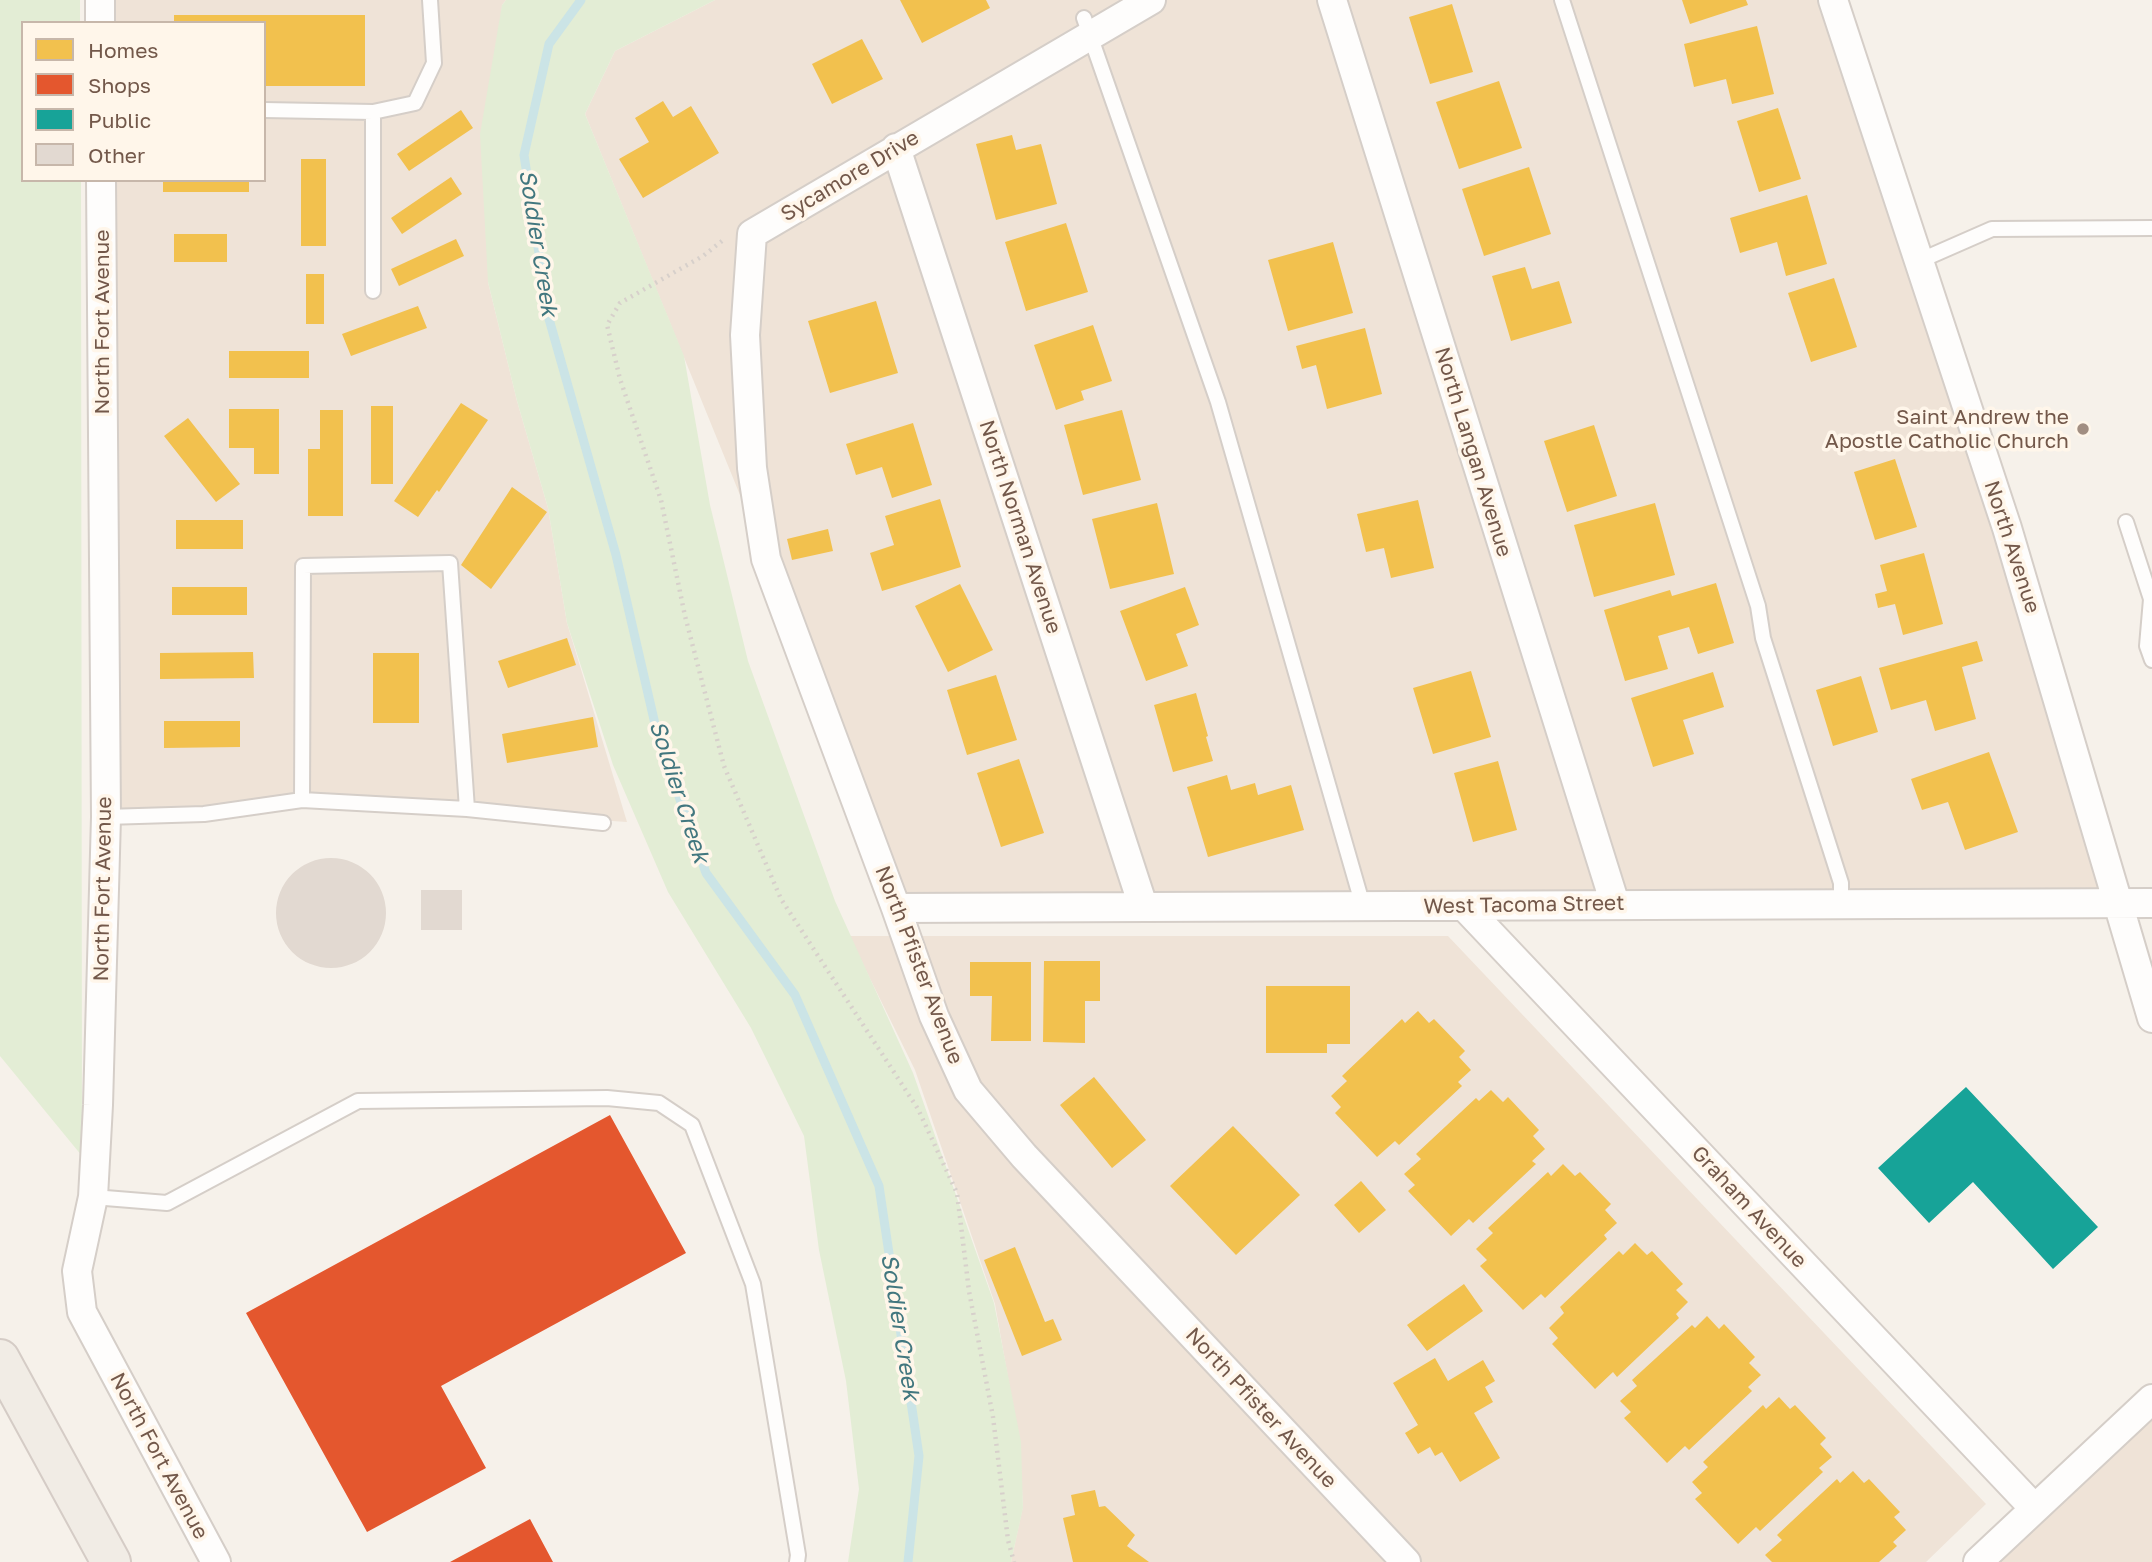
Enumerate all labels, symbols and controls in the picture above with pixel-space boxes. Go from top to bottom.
legend [21,21,266,182]
text: Homes [88,37,158,63]
text: Shops [88,72,151,98]
text: Public [88,107,151,133]
street label: Sycamore Drive [776,125,924,227]
text: Other [88,142,145,168]
water label: Soldier Creek [513,168,563,318]
street label: North Fort Avenue [89,229,115,415]
street label: North Langan Avenue [1429,344,1517,560]
place label: Saint Andrew the Apostle Catholic Church [1825,404,2069,454]
street label: North Norman Avenue [974,417,1066,637]
marker: Saint Andrew the Apostle Catholic Church [2075,421,2091,437]
street label: North Avenue [1979,478,2045,616]
water label: Soldier Creek [643,717,715,867]
street label: North Fort Avenue [89,796,117,982]
street label: North Pfister Avenue [870,862,968,1068]
street label: West Tacoma Street [1423,891,1625,919]
street label: Graham Avenue [1686,1141,1812,1273]
water label: Soldier Creek [875,1252,925,1402]
street label: North Pfister Avenue [1180,1323,1342,1493]
street label: North Fort Avenue [104,1368,214,1544]

